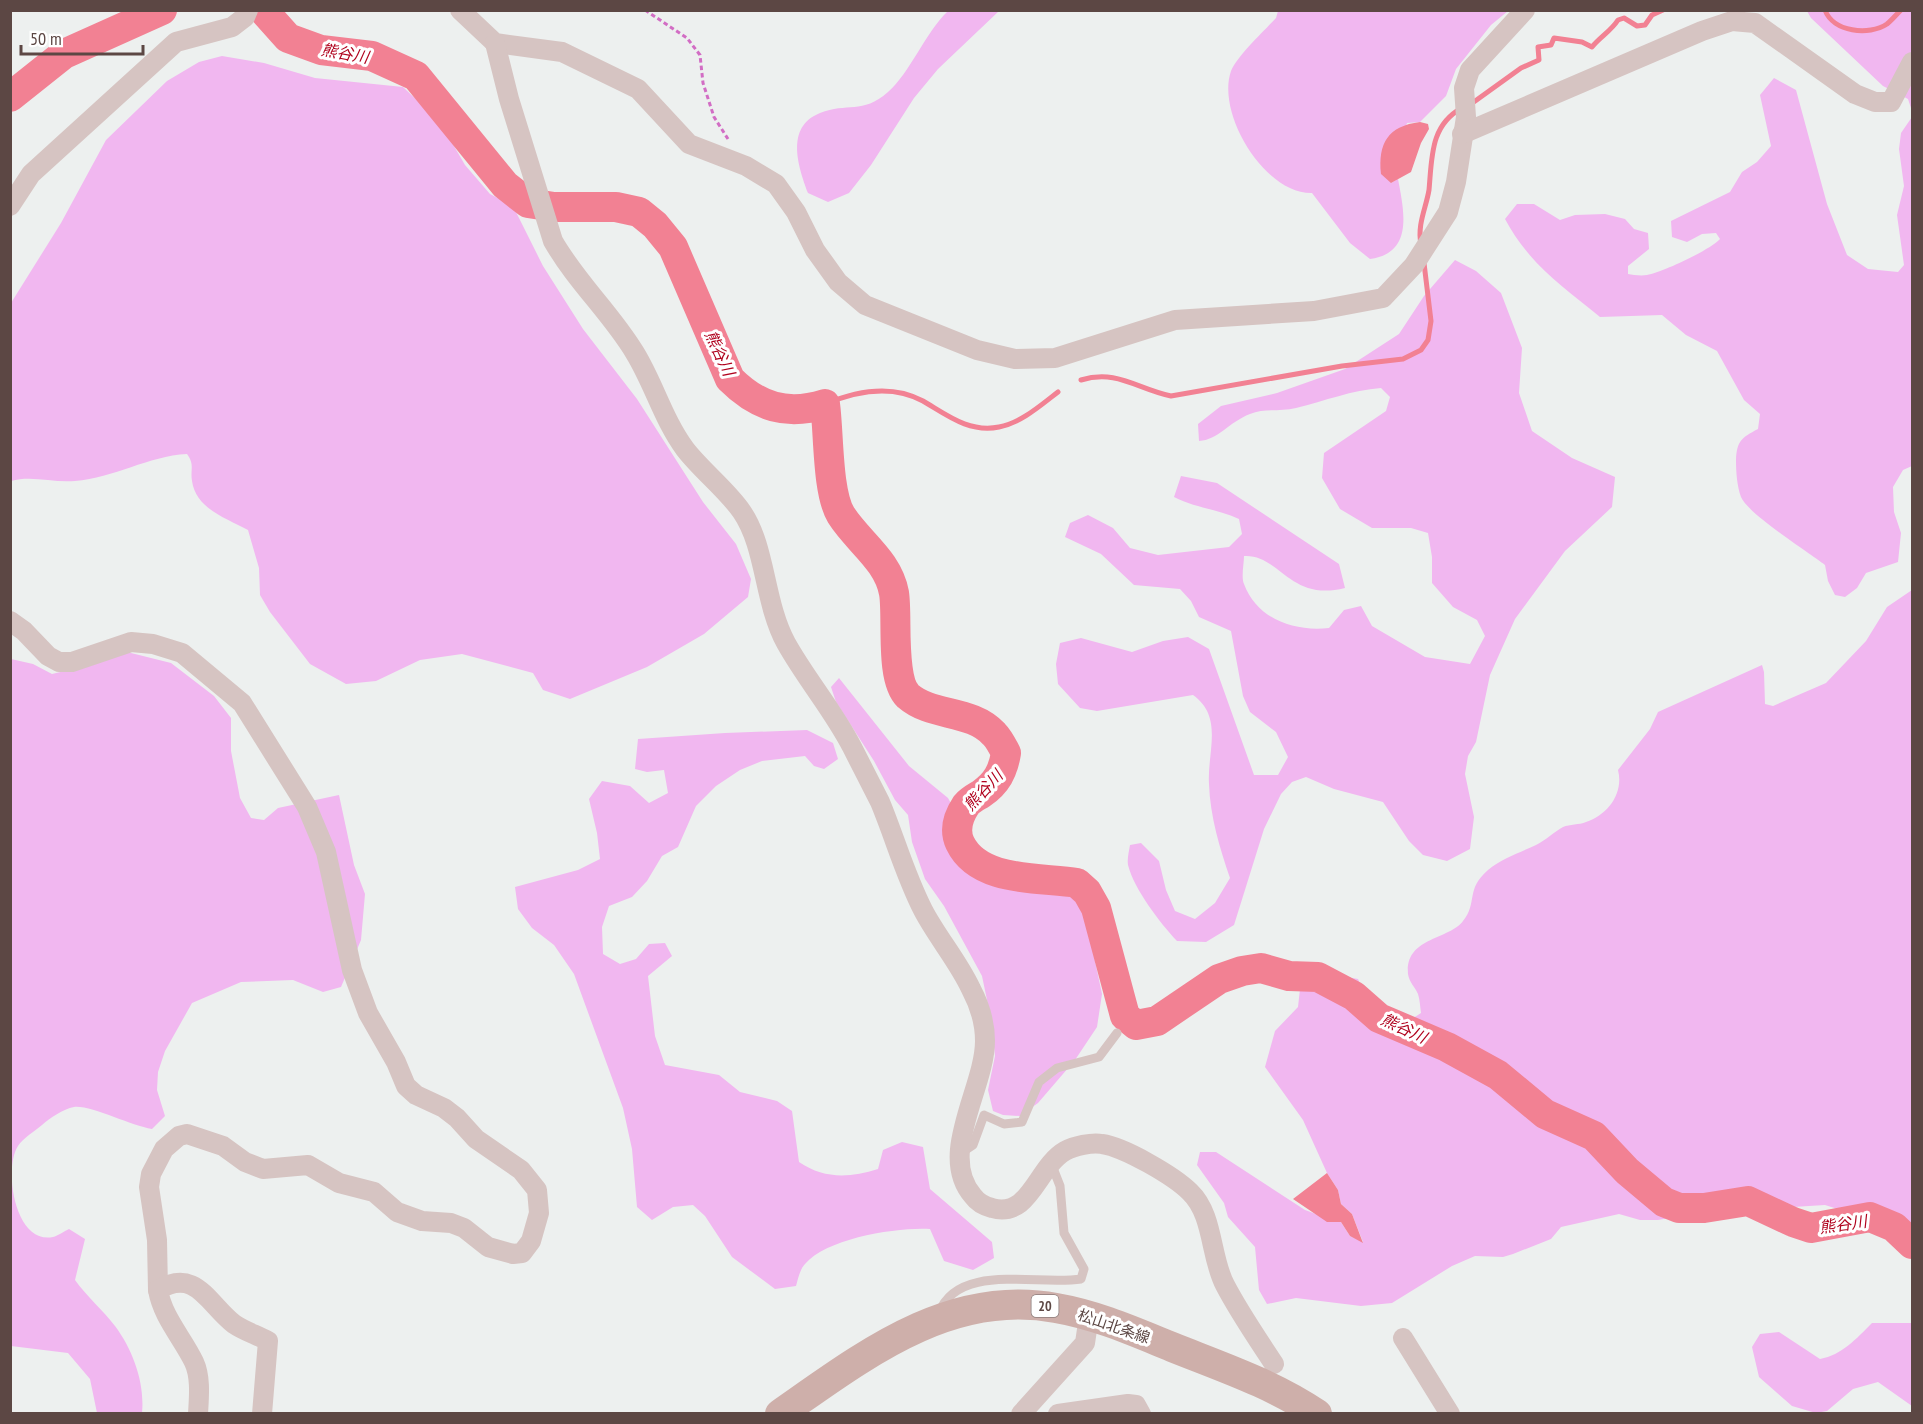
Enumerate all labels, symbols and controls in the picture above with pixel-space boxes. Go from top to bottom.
scale bar [21,18,142,56]
text: 50 m [30,27,62,50]
water label: 熊谷川 [320,39,372,67]
water label: 熊谷川 [701,327,740,381]
water label: 熊谷川 [959,764,1008,814]
water label: 熊谷川 [1378,1009,1432,1048]
water label: 熊谷川 [1818,1210,1870,1237]
road number: 20 [1032,1295,1058,1317]
street label: 松山北条線 [1075,1305,1153,1347]

